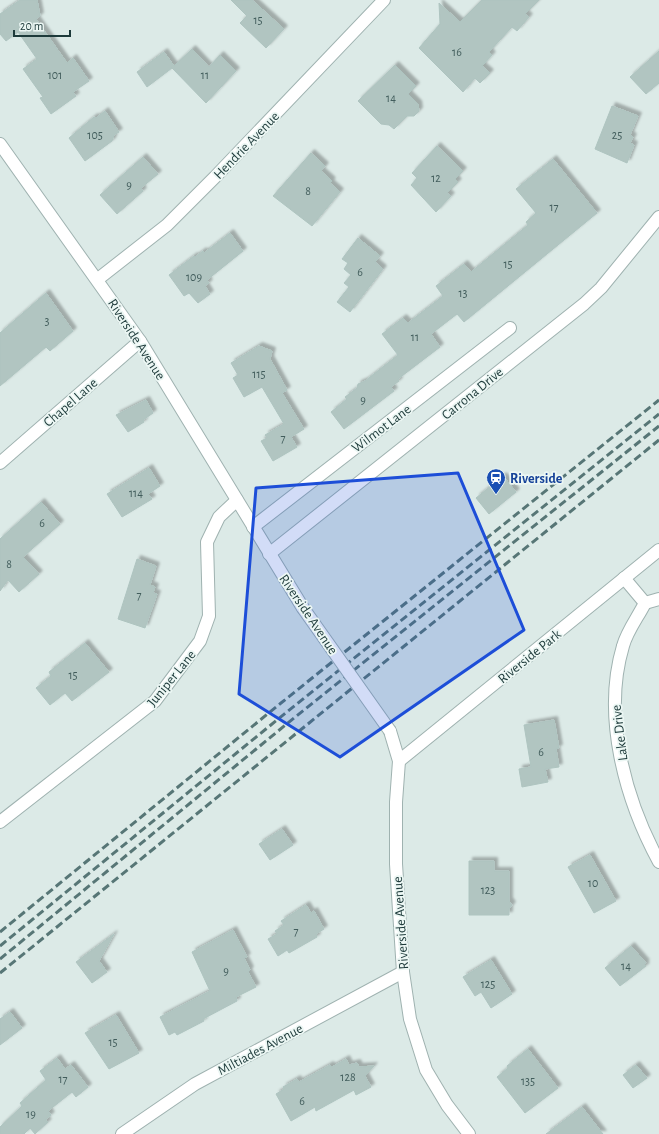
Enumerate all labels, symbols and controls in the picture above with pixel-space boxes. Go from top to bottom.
scale bar [14,12,70,38]
house number: 15 [253,14,263,26]
text: 20 m [20,20,43,32]
house number: 16 [452,46,462,58]
house number: 101 [48,69,62,81]
house number: 11 [201,69,209,81]
house number: 14 [386,92,396,104]
street label: Hendrie Avenue [211,109,282,182]
house number: 105 [87,129,103,141]
house number: 25 [612,129,622,141]
house number: 12 [431,172,441,184]
house number: 9 [126,179,132,191]
house number: 8 [305,185,311,197]
house number: 17 [549,201,559,213]
house number: 15 [503,258,513,270]
house number: 6 [357,266,363,278]
house number: 109 [186,271,202,283]
house number: 13 [458,287,468,299]
street label: Riverside Avenue [105,297,167,382]
house number: 3 [45,315,50,327]
house number: 11 [411,331,419,343]
street label: Carrona Drive [439,365,506,423]
house number: 115 [252,368,266,380]
street label: Chapel Lane [41,376,100,430]
house number: 9 [360,394,366,406]
street label: Wilmot Lane [349,402,414,455]
house number: 7 [280,432,286,444]
station icon: Riverside [485,467,507,495]
place label: Riverside [510,472,563,486]
house number: 114 [129,487,143,499]
house number: 6 [39,517,45,529]
house number: 8 [6,558,12,570]
street label: Riverside Avenue [276,572,340,657]
house number: 7 [136,589,142,601]
street label: Riverside Park [495,627,564,686]
street label: Juniper Lane [145,648,199,709]
house number: 15 [68,669,78,681]
street label: Lake Drive [610,704,630,762]
house number: 6 [538,746,544,758]
street label: Riverside Avenue [391,876,411,970]
house number: 10 [588,877,598,889]
house number: 123 [481,884,495,896]
house number: 7 [293,925,299,937]
house number: 14 [621,960,631,972]
house number: 9 [223,965,229,977]
house number: 125 [481,978,495,990]
street label: Miltiades Avenue [216,1022,305,1078]
house number: 15 [108,1036,118,1048]
house number: 128 [340,1071,356,1083]
house number: 17 [58,1073,68,1085]
house number: 135 [521,1075,535,1087]
house number: 6 [299,1095,305,1107]
house number: 19 [26,1108,36,1120]

